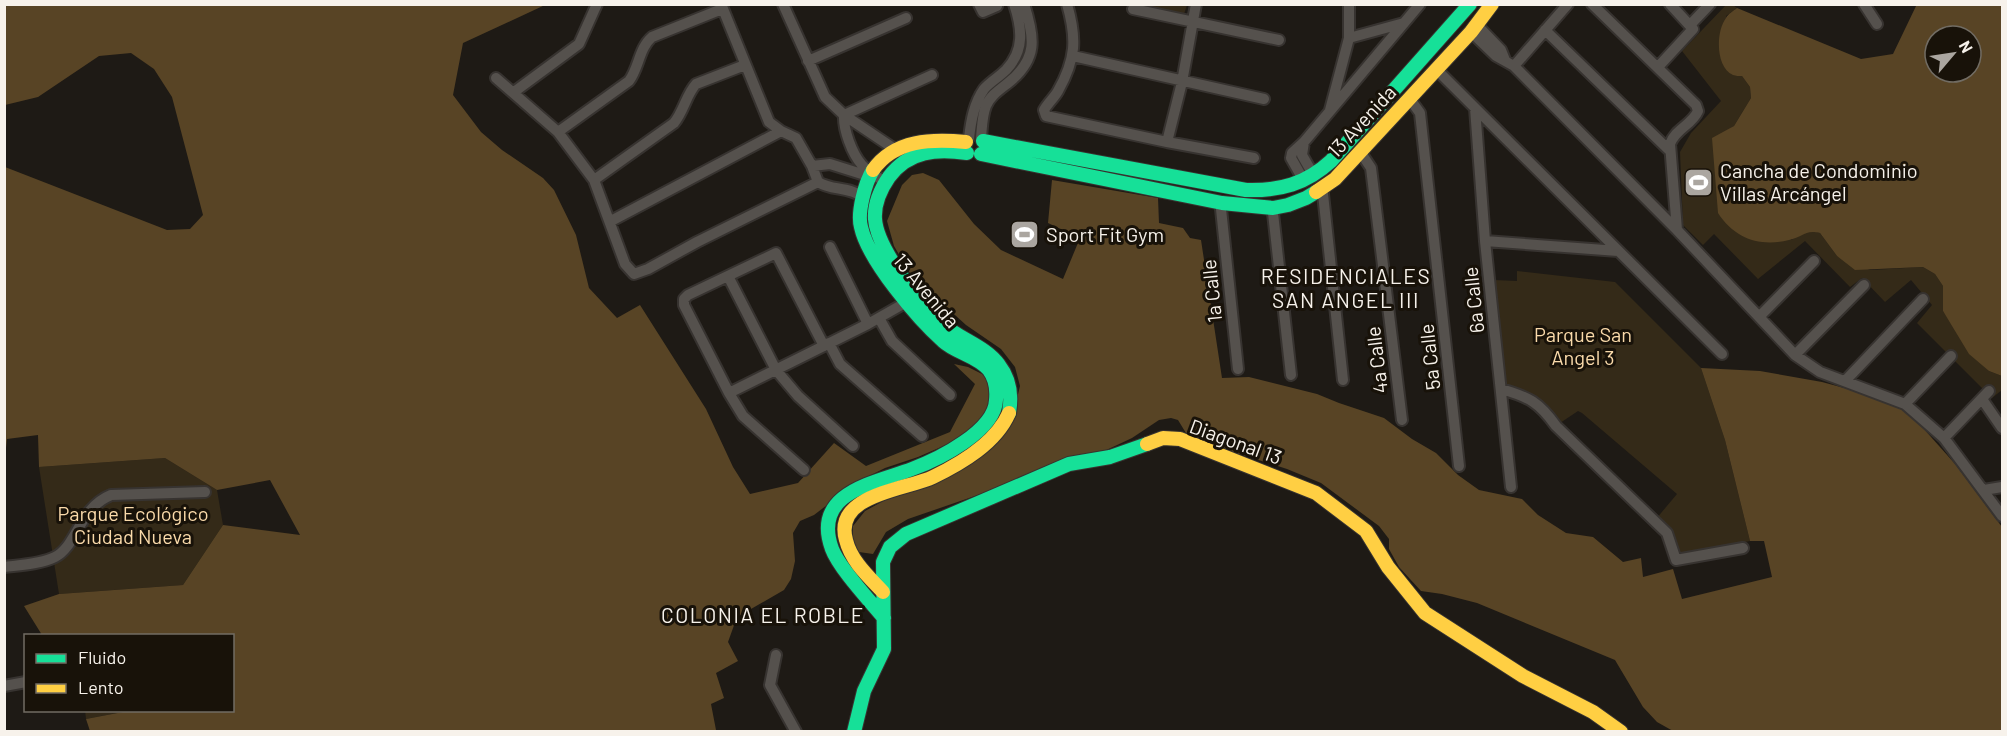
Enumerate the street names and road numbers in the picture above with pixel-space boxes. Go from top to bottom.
street label: 13 Avenida [1322,80,1400,162]
street label: 13 Avenida [889,248,965,332]
street label: 1a Calle [1196,258,1226,324]
street label: 6a Calle [1458,266,1488,334]
street label: 5a Calle [1414,323,1444,391]
street label: 4a Calle [1360,325,1392,395]
street label: Diagonal 13 [1187,413,1285,469]

